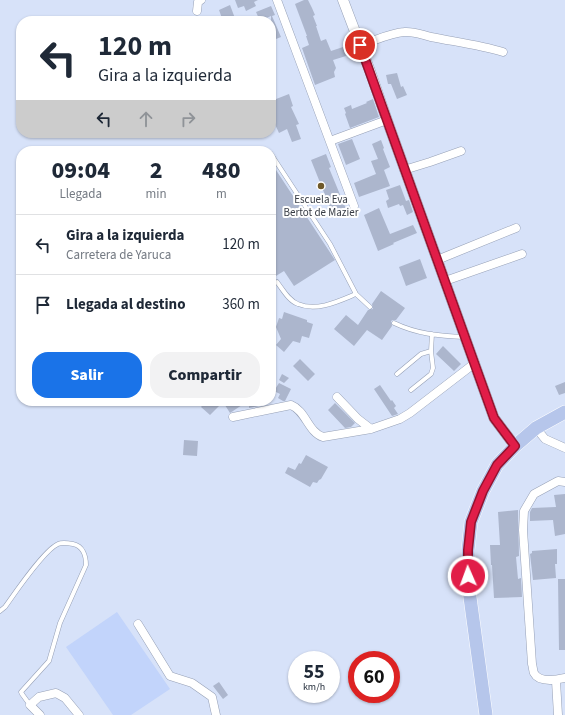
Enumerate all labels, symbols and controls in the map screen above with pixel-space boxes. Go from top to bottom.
text: 120 m [98,26,172,66]
pin [343,28,377,62]
icon: left [32,32,84,84]
icon: arrive [349,34,371,56]
text: Gira a la izquierda [98,63,232,88]
icon: left [93,108,115,130]
icon: ahead [135,108,157,130]
icon: right [177,108,199,130]
text: 09:04 [51,153,110,188]
text: 2 [150,153,163,188]
text: 480 [202,153,241,188]
marker: Escuela Eva Bertot de Mazier [316,181,326,191]
text: Llegada [59,185,102,203]
text: min [146,185,167,203]
text: m [216,185,227,203]
place label: Escuela Eva Bertot de Mazier [284,192,359,220]
text: Gira a la izquierda [66,225,185,246]
icon: left [32,234,54,256]
text: 120 m [222,234,260,255]
text: Carretera de Yaruca [66,246,171,264]
icon: arrive [32,294,54,316]
text: Llegada al destino [66,294,186,315]
text: 360 m [222,294,260,315]
button: Salir [32,352,142,398]
button: Compartir [150,352,260,398]
position arrow [447,555,489,597]
speed limit sign: 60 [348,651,400,703]
text: 55 [303,658,325,686]
text: km/h [303,680,325,694]

